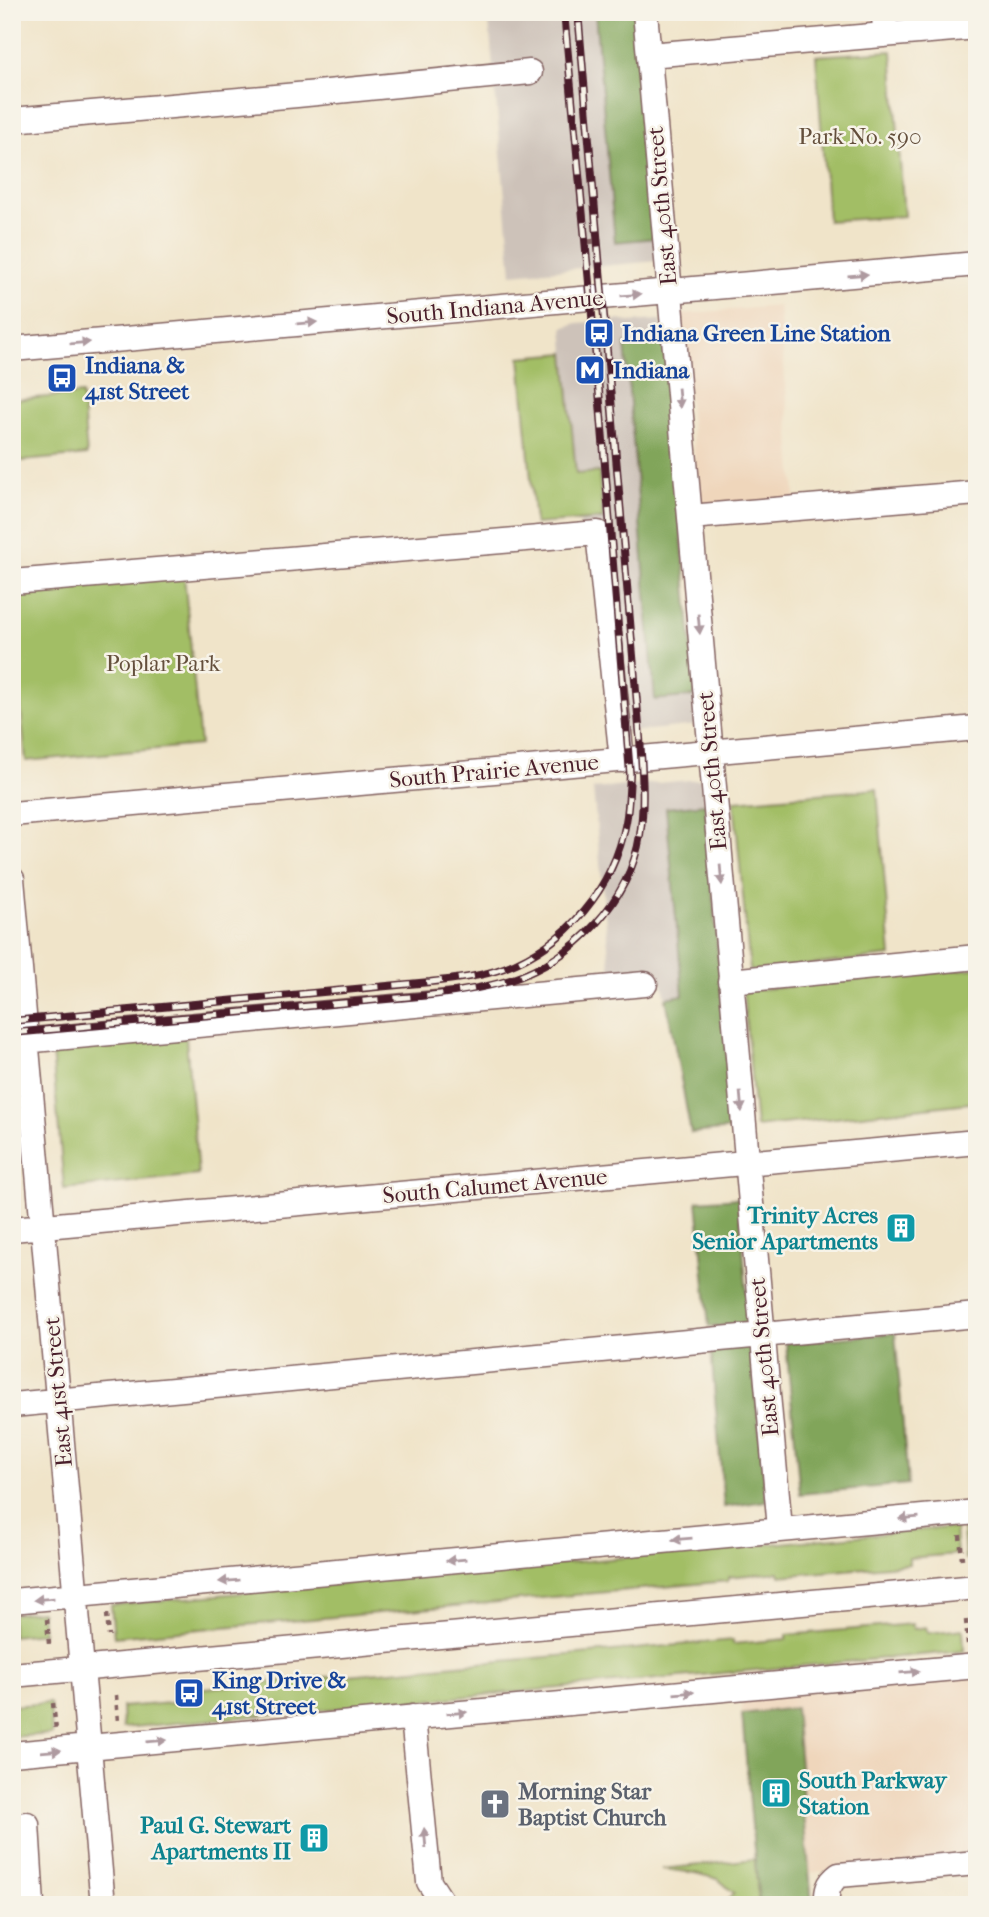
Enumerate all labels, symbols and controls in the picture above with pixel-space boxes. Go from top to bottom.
park label: Park No. 590 [798,123,922,150]
street label: East 40th Street [642,125,682,287]
one-way arrow [847,269,869,280]
street label: South Indiana Avenue [385,284,605,330]
one-way arrow [620,289,642,300]
bus stop icon: Indiana Green Line Station [582,316,616,350]
one-way arrow [296,317,318,328]
place label: Indiana Green Line Station [622,320,891,347]
one-way arrow [69,337,91,348]
place label: Indiana & 41st Street [84,352,190,405]
metro station icon: Indiana [573,353,607,387]
place label: Indiana [613,357,691,384]
bus stop icon: Indiana & 41st Street [45,361,79,395]
one-way arrow [674,387,685,409]
one-way arrow [694,613,705,635]
park label: Poplar Park [106,650,222,677]
street label: East 40th Street [692,690,732,852]
street label: South Prairie Avenue [388,748,600,794]
one-way arrow [716,864,727,886]
one-way arrow [736,1091,747,1113]
street label: South Calumet Avenue [382,1163,608,1209]
place label: Trinity Acres Senior Apartments [692,1202,879,1255]
building icon: Trinity Acres Senior Apartments [884,1211,918,1245]
street label: East 40th Street [744,1276,784,1438]
street label: East 41st Street [38,1316,78,1468]
one-way arrow [898,1513,920,1524]
one-way arrow [671,1534,693,1545]
one-way arrow [445,1555,467,1566]
one-way arrow [218,1576,240,1587]
one-way arrow [33,1593,55,1604]
one-way arrow [900,1666,922,1677]
place label: King Drive & 41st Street [211,1667,346,1720]
bus stop icon: King Drive & 41st Street [172,1676,206,1710]
one-way arrow [673,1687,695,1698]
one-way arrow [446,1707,468,1718]
one-way arrow [147,1735,169,1746]
one-way arrow [40,1745,62,1756]
place label: South Parkway Station [799,1767,948,1820]
building icon: South Parkway Station [759,1776,793,1810]
place label: Morning Star Baptist Church [518,1778,668,1831]
church icon: Morning Star Baptist Church [478,1787,512,1821]
place label: Paul G. Stewart Apartments II [140,1812,292,1865]
building icon: Paul G. Stewart Apartments II [297,1821,331,1855]
one-way arrow [419,1827,430,1849]

